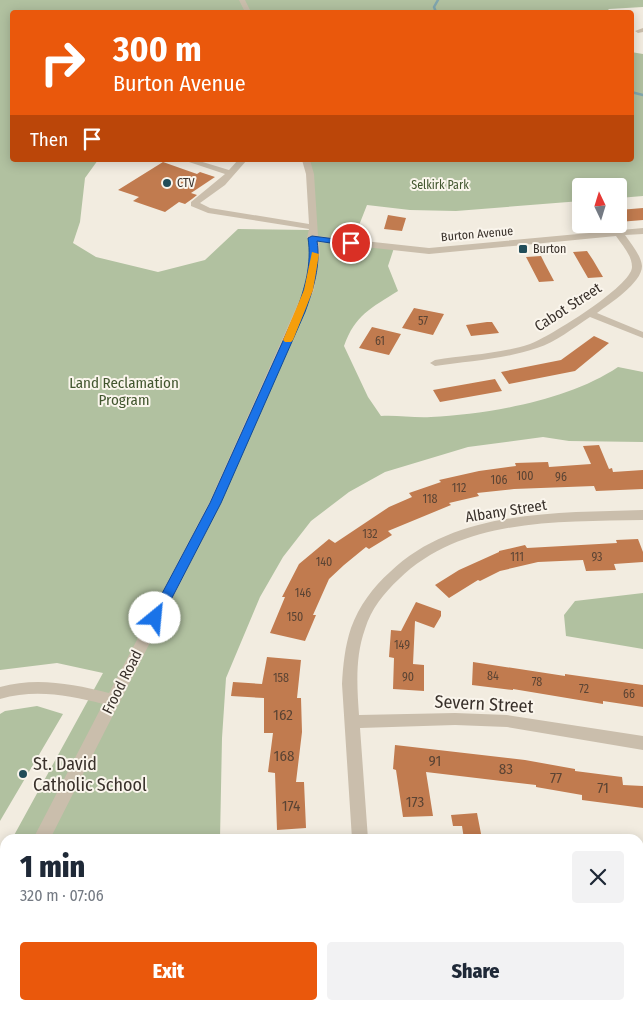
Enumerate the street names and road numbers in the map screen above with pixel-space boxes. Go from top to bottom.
street label: Burton Avenue [440,224,514,244]
street label: Cabot Street [531,279,605,335]
street label: Albany Street [464,496,548,526]
street label: Frood Road [98,647,146,717]
street label: Severn Street [434,690,534,718]

